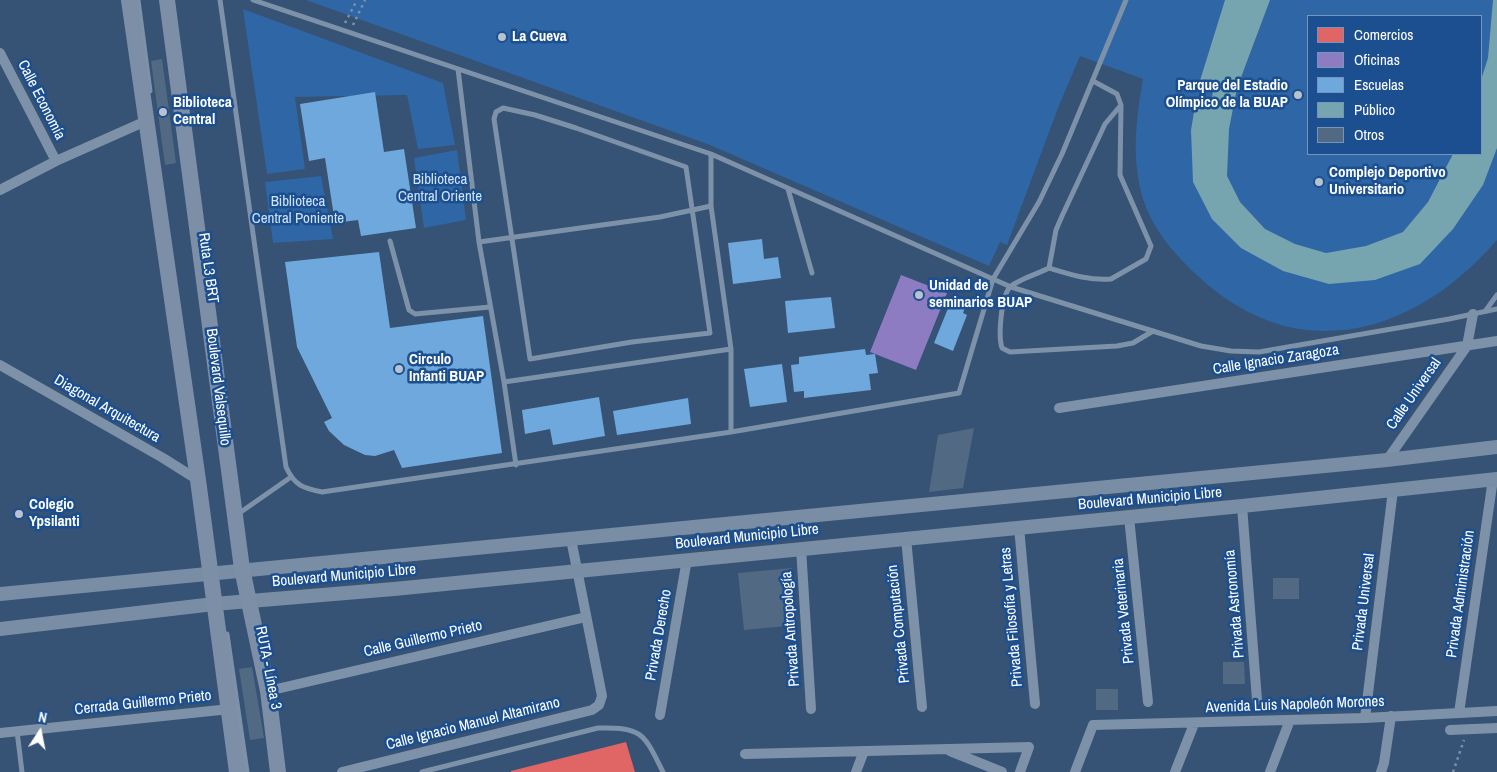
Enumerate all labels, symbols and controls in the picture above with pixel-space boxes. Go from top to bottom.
legend [1307,15,1482,155]
text: Comercios [1354,24,1413,45]
place label: La Cueva [512,28,567,46]
marker: La Cueva [496,31,508,43]
text: Oficinas [1354,49,1400,70]
street label: Calle Economía [13,57,69,143]
text: Escuelas [1354,74,1404,95]
place label: Parque del Estadio Olímpico de la BUAP [1166,77,1288,112]
marker: Parque del Estadio Olímpico de la BUAP [1292,89,1304,101]
place label: Biblioteca Central [173,94,232,129]
text: Público [1354,99,1395,120]
marker: Biblioteca Central [157,106,169,118]
text: Otros [1354,124,1384,145]
place label: Complejo Deportivo Universitario [1329,164,1446,199]
park label: Biblioteca Central Oriente [398,171,482,206]
marker: Complejo Deportivo Universitario [1313,176,1325,188]
park label: Biblioteca Central Poniente [252,193,344,228]
street label: Ruta L3 BRT [194,232,222,304]
place label: Unidad de seminarios BUAP [929,277,1032,312]
marker: Unidad de seminarios BUAP [913,289,925,301]
street label: Boulevard Valsequillo [202,327,234,447]
street label: Calle Ignacio Zaragoza [1212,341,1340,379]
place label: Circulo Infanti BUAP [409,351,484,386]
street label: Calle Universal [1383,355,1445,433]
marker: Circulo Infanti BUAP [393,363,405,375]
street label: Diagonal Arquitectura [51,371,163,447]
street label: Boulevard Municipio Libre [1077,484,1223,514]
place label: Colegio Ypsilanti [29,496,80,531]
marker: Colegio Ypsilanti [13,508,25,520]
street label: Boulevard Municipio Libre [674,521,820,553]
street label: Privada Administración [1443,529,1479,659]
street label: Privada Filosofía y Letras [997,546,1027,688]
street label: Privada Astronomía [1221,549,1249,659]
street label: Privada Universal [1349,552,1379,652]
street label: Privada Veterinaria [1110,557,1138,665]
street label: Boulevard Municipio Libre [271,561,417,591]
street label: Privada Computación [884,564,914,684]
street label: Privada Antropología [778,571,804,687]
street label: Privada Derecho [642,588,676,682]
street label: Calle Guillermo Prieto [362,617,484,661]
street label: RUTA - Línea 3 [251,625,285,711]
street label: Cerrada Guillermo Prieto [74,687,212,719]
street label: Avenida Luis Napoleón Morones [1205,693,1385,717]
street label: Calle Ignacio Manuel Altamirano [384,694,562,754]
north arrow [15,707,65,757]
text: N [37,708,49,727]

